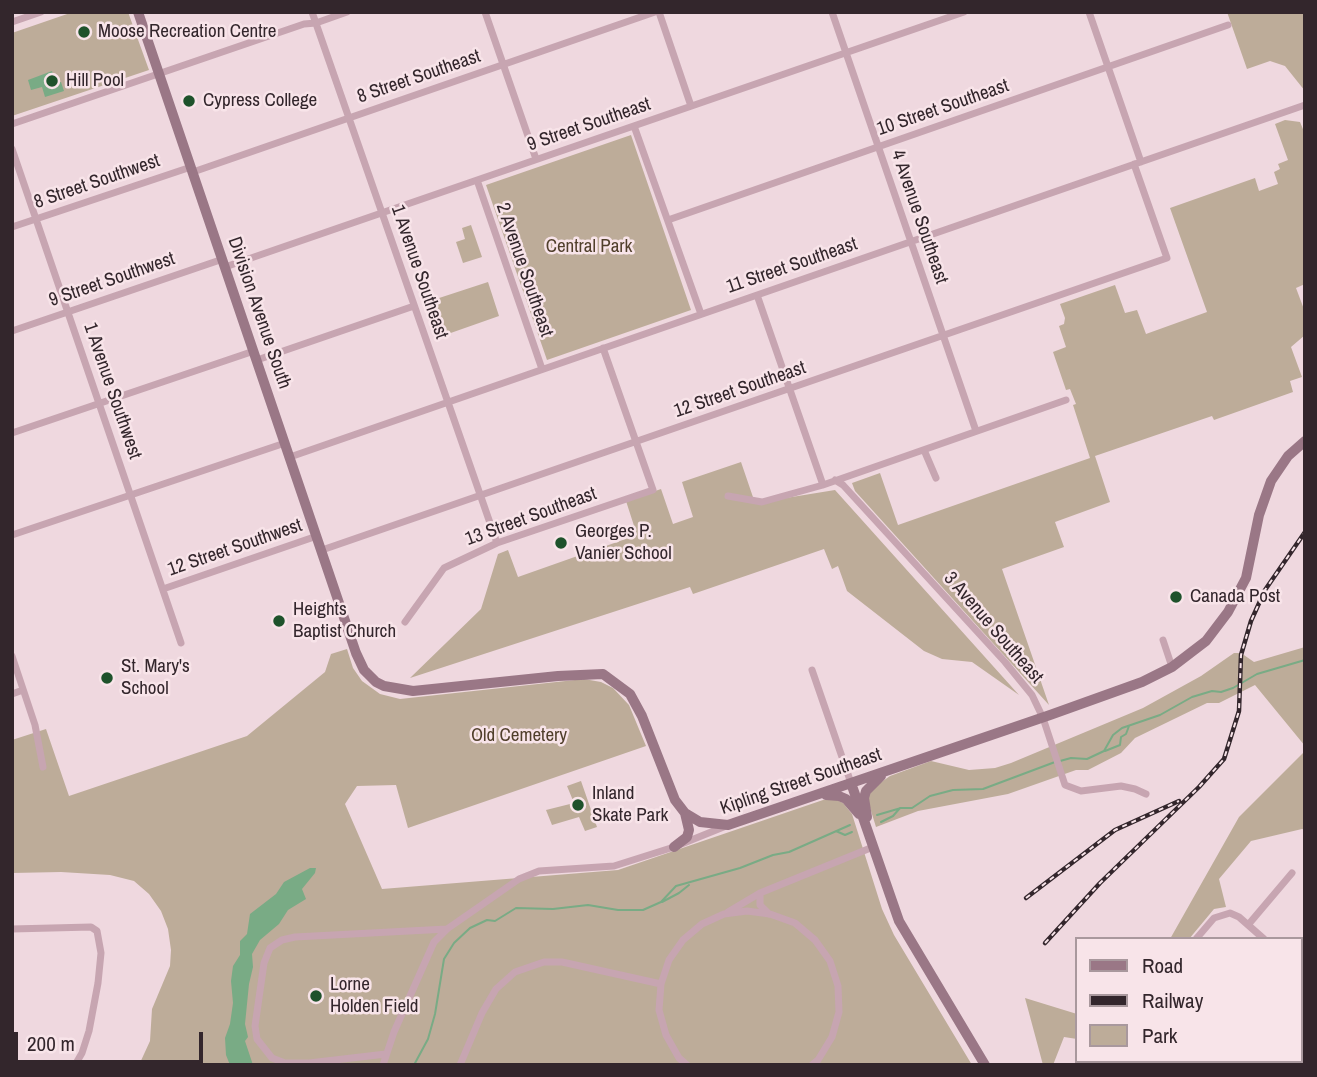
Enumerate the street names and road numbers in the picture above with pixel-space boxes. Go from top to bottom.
street label: 8 Street Southeast [354,45,484,109]
street label: 10 Street Southeast [874,75,1012,141]
street label: 9 Street Southeast [524,93,654,157]
street label: 4 Avenue Southeast [885,147,953,287]
street label: 8 Street Southwest [31,150,163,214]
street label: 2 Avenue Southeast [490,200,558,340]
street label: 1 Avenue Southeast [385,202,453,342]
street label: 11 Street Southeast [724,233,860,299]
street label: Division Avenue South [222,234,296,392]
street label: 9 Street Southwest [46,248,178,312]
street label: 1 Avenue Southwest [78,320,146,462]
street label: 12 Street Southeast [671,357,809,423]
street label: 13 Street Southeast [462,483,600,551]
street label: 12 Street Southwest [165,514,305,582]
street label: 3 Avenue Southeast [938,568,1048,688]
street label: Kipling Street Southeast [717,744,885,820]

